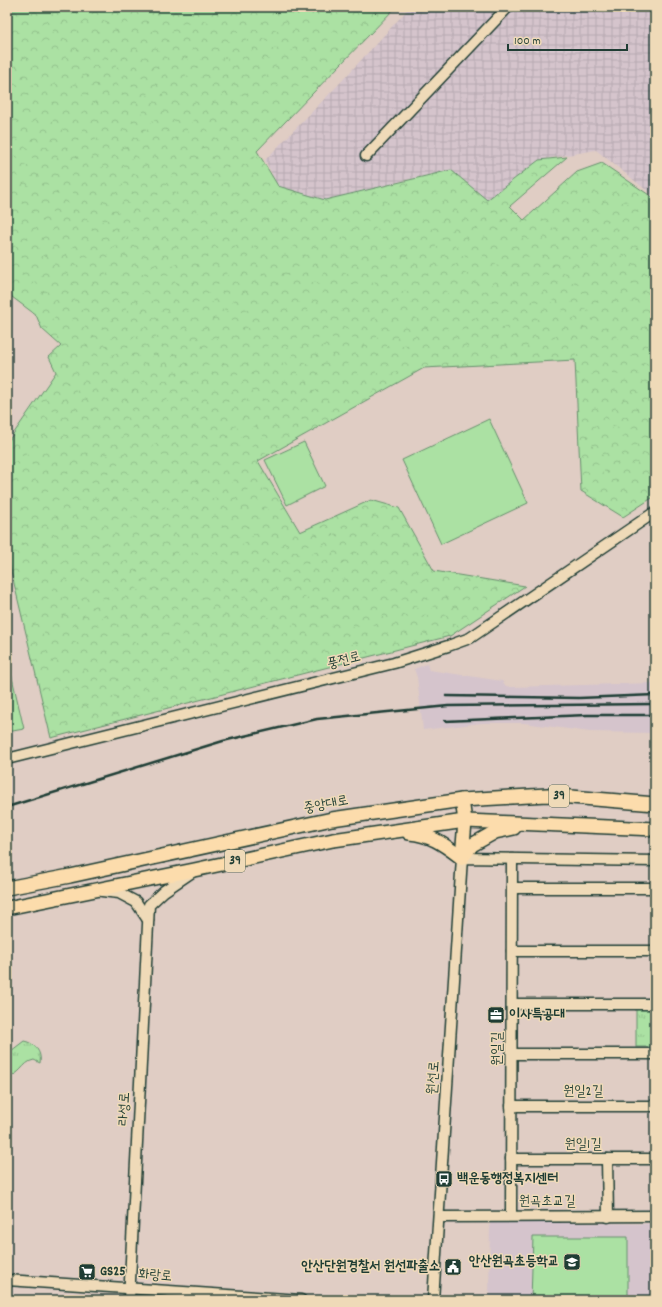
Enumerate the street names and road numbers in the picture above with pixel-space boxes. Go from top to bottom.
street label: 풍전로 [325,647,363,675]
road number: 39 [549,785,569,807]
street label: 중앙대로 [302,791,350,819]
road number: 39 [225,850,245,872]
street label: 원일길 [488,1031,508,1066]
street label: 원선로 [423,1060,445,1096]
street label: 원일2길 [563,1082,604,1102]
street label: 라성로 [114,1092,136,1126]
street label: 원일1길 [565,1135,602,1155]
street label: 원곡초교길 [519,1192,576,1212]
street label: 화랑로 [137,1265,173,1287]

